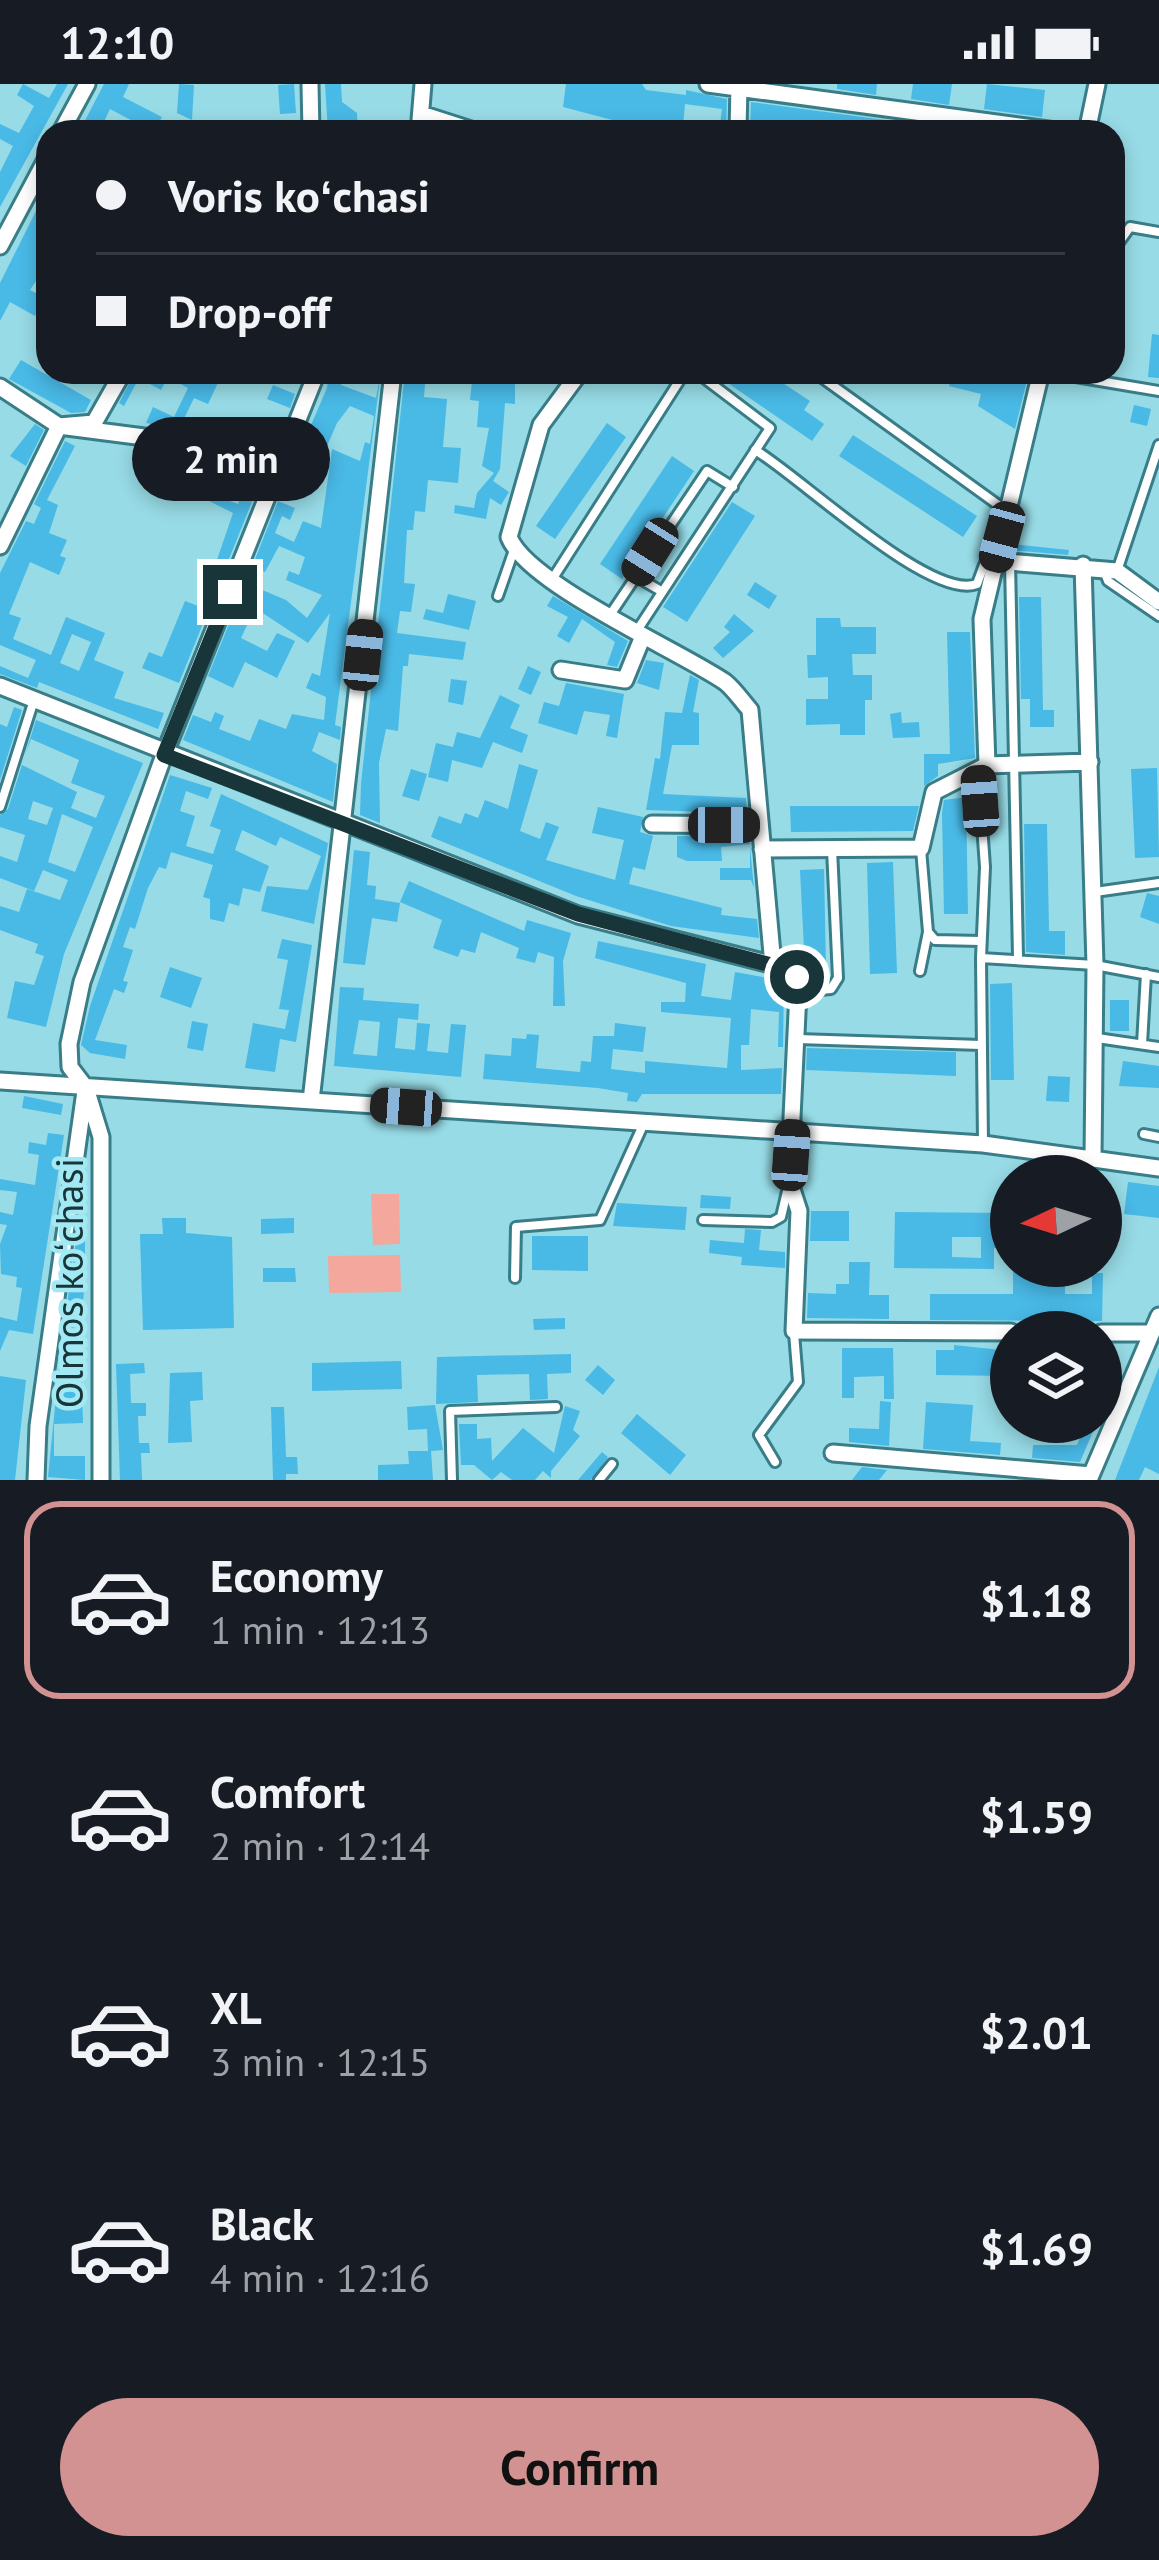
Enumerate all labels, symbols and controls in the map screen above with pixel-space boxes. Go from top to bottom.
text: 12:10 [60,13,174,71]
text: Voris koʻchasi [168,166,430,224]
text: Drop-off [168,282,330,340]
callout: 2 min [131,418,329,502]
text: 2 min [183,433,279,484]
car [975,498,1029,576]
car [616,512,684,592]
route end [203,565,257,619]
car [341,617,385,693]
car [960,764,1000,838]
car [688,807,760,843]
route start [770,950,824,1004]
car [369,1087,443,1127]
car [771,1118,811,1192]
north arrow [990,1155,1122,1287]
map controls [990,1155,1122,1443]
street label: Olmos koʻchasi [43,1158,94,1408]
button: layers [990,1311,1122,1443]
icon: car [66,1546,174,1654]
text: Economy [210,1546,383,1604]
text: $1.18 [980,1571,1093,1629]
text: 1 min · 12:13 [210,1604,430,1655]
icon: car [66,1762,174,1870]
text: Comfort [210,1762,365,1820]
text: $1.59 [980,1787,1093,1845]
text: 2 min · 12:14 [210,1820,430,1871]
icon: car [66,1978,174,2086]
text: XL [210,1978,262,2036]
text: $2.01 [980,2003,1093,2061]
text: 3 min · 12:15 [210,2036,430,2087]
icon: car [66,2194,174,2302]
text: Black [210,2194,314,2252]
text: $1.69 [980,2219,1093,2277]
text: 4 min · 12:16 [210,2252,430,2303]
button: Confirm [60,2398,1099,2536]

